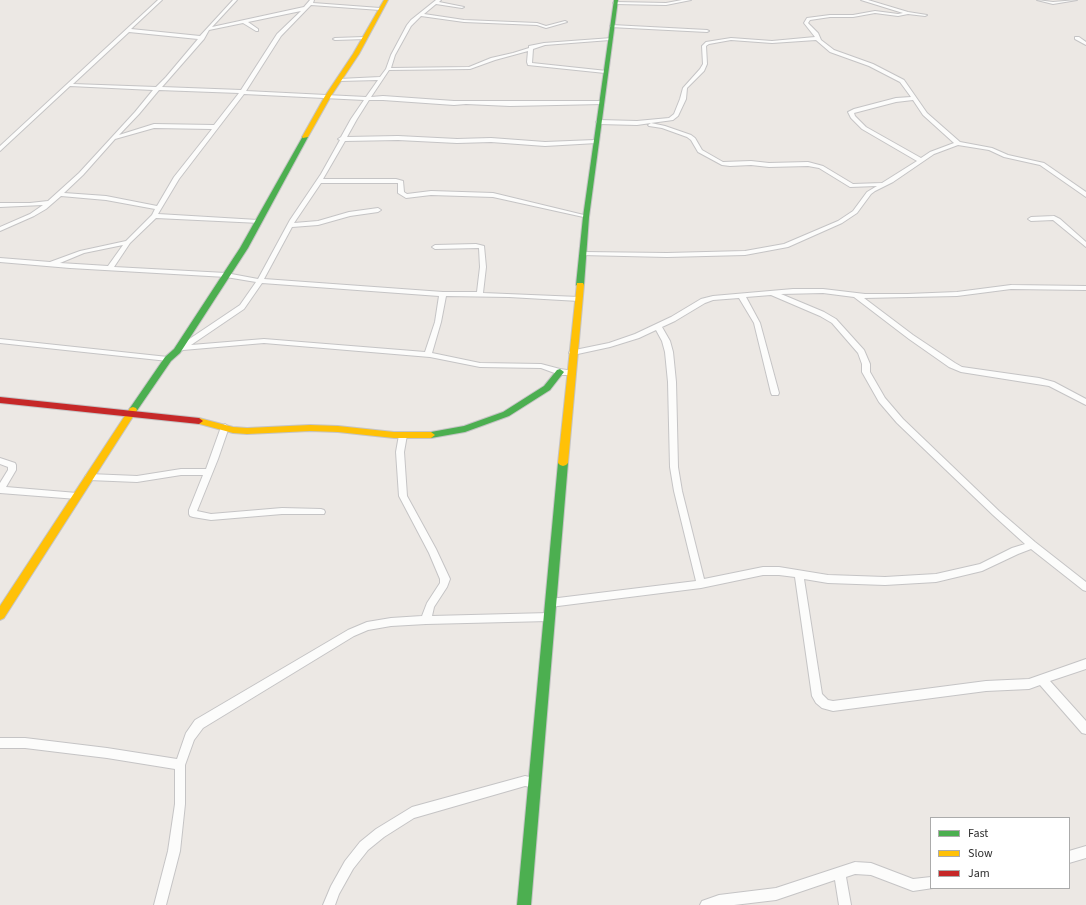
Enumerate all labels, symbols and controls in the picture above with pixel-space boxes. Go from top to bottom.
legend [930,817,1070,889]
text: Fast [968,825,988,842]
text: Slow [968,845,993,862]
text: Jam [968,865,990,882]

